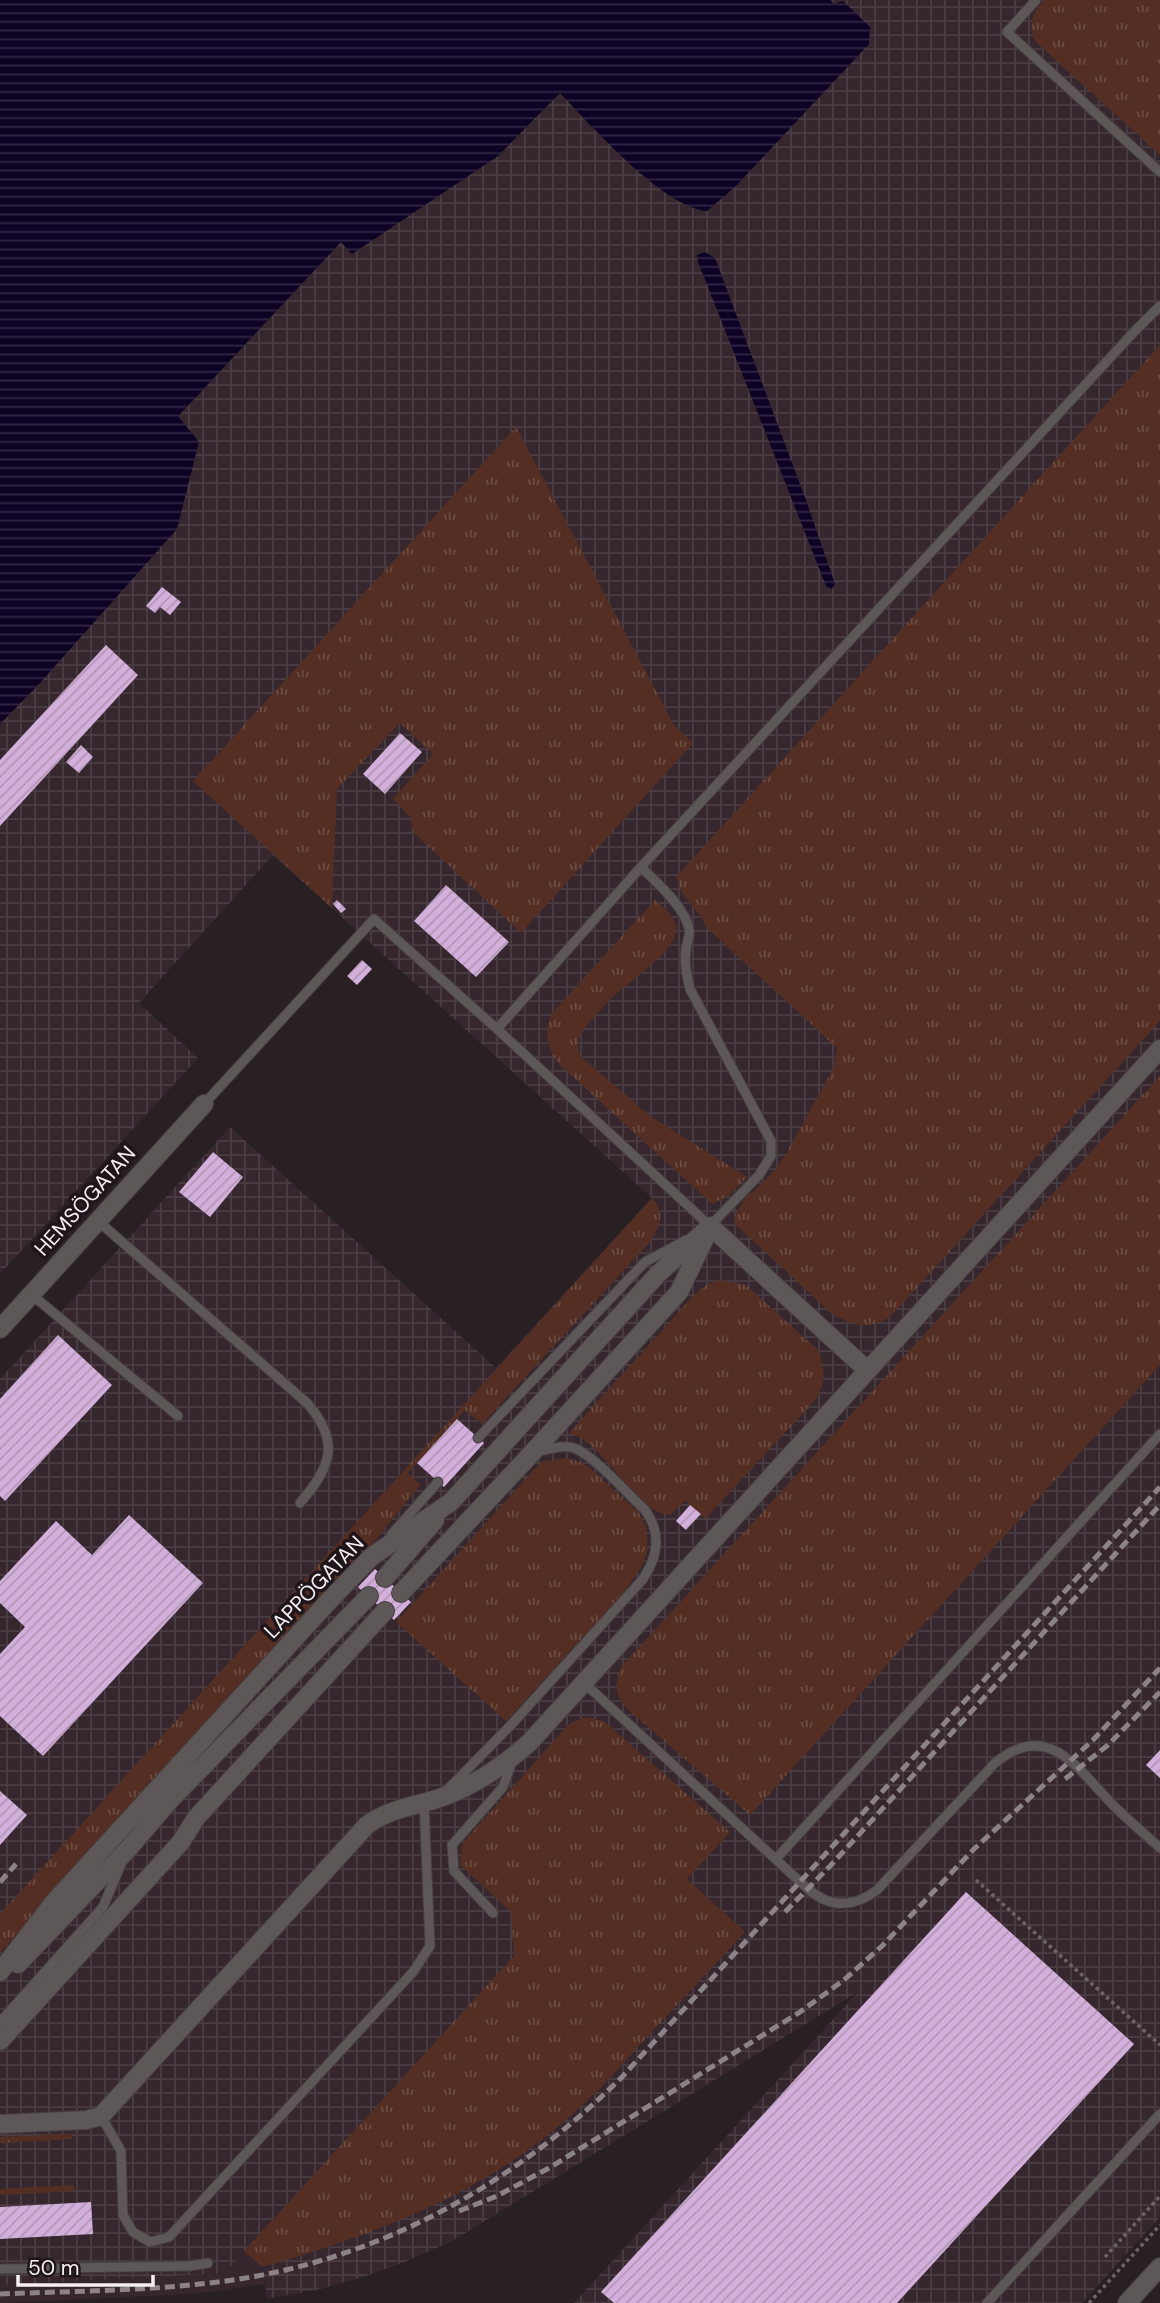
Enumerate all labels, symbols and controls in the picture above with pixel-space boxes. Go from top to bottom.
street label: HEMSÖGATAN [28,1140,142,1262]
street label: LAPPÖGATAN [258,1530,370,1644]
scale bar [18,2244,152,2288]
text: 50 m [28,2254,79,2282]

